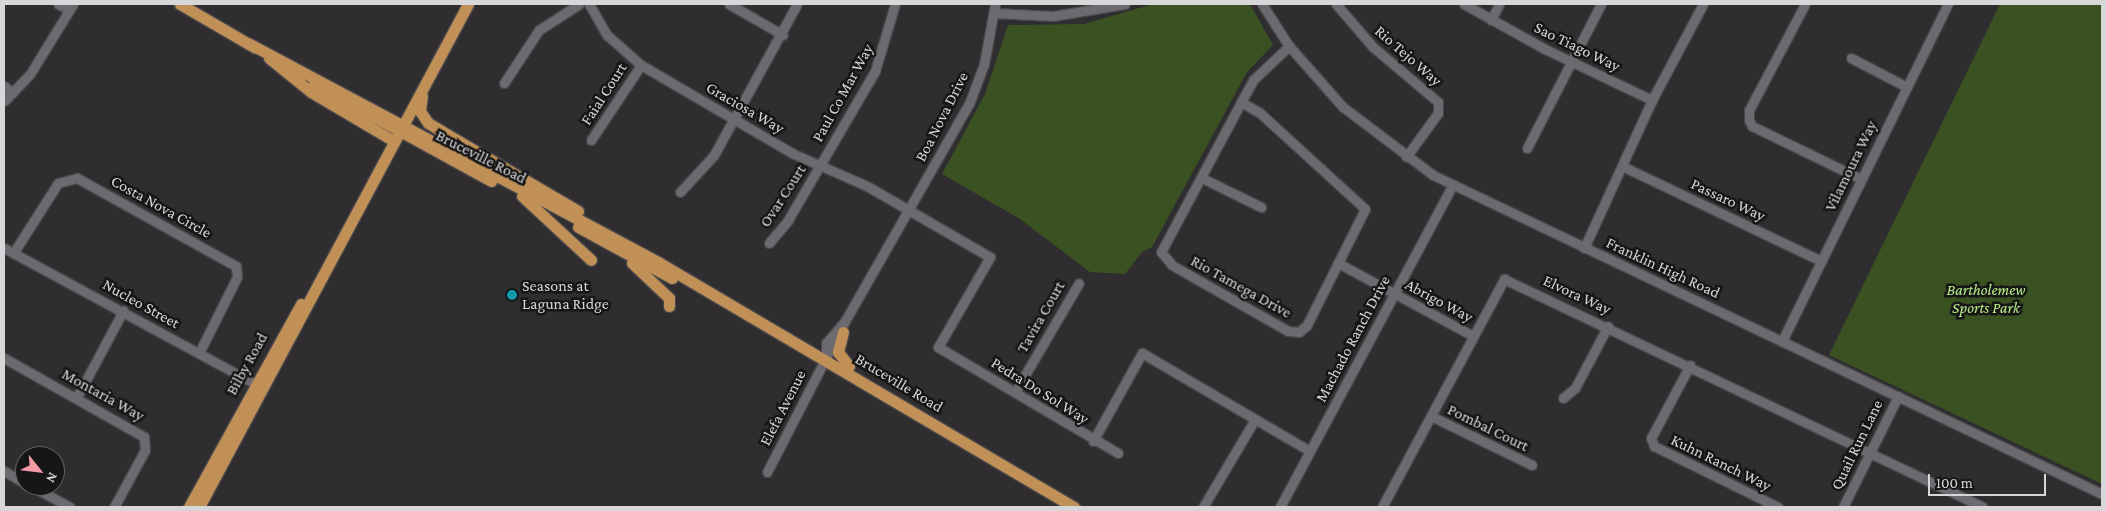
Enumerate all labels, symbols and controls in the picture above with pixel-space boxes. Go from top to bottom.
street label: Sao Tiago Way [1531,18,1623,76]
street label: Rio Tejo Way [1371,22,1445,90]
street label: Paul Co Mar Way [808,41,878,145]
street label: Faial Court [577,59,631,129]
street label: Boa Nova Drive [911,69,973,165]
street label: Graciosa Way [703,78,787,138]
street label: Vilamoura Way [1821,118,1881,214]
street label: Bruceville Road [433,126,529,188]
street label: Ovar Court [756,161,810,231]
street label: Costa Nova Circle [107,171,215,243]
street label: Passaro Way [1688,174,1768,226]
street label: Franklin High Road [1603,233,1723,303]
street label: Rio Tamega Drive [1187,251,1295,323]
street label: Elvora Way [1540,271,1614,319]
street label: Machado Ranch Drive [1312,273,1394,405]
street label: Nucleo Street [99,275,183,333]
street label: Abrigo Way [1402,275,1476,327]
place label: Seasons at Laguna Ridge [522,276,609,314]
street label: Tavira Court [1013,278,1069,356]
park label: Bartholemew Sports Park [1946,280,2026,318]
marker: Seasons at Laguna Ridge [506,289,518,301]
street label: Bilby Road [222,330,272,398]
street label: Bruceville Road [852,349,946,417]
street label: Pedra Do Sol Way [987,353,1093,429]
street label: Montaria Way [58,364,148,426]
street label: Elefa Avenue [756,367,810,449]
street label: Quail Run Lane [1827,397,1887,493]
street label: Pombal Court [1444,400,1532,456]
street label: Kuhn Ranch Way [1668,430,1774,496]
north arrow [15,446,65,496]
scale bar [1931,464,2048,496]
text: N [43,470,62,486]
text: 100 m [1936,475,1973,491]

